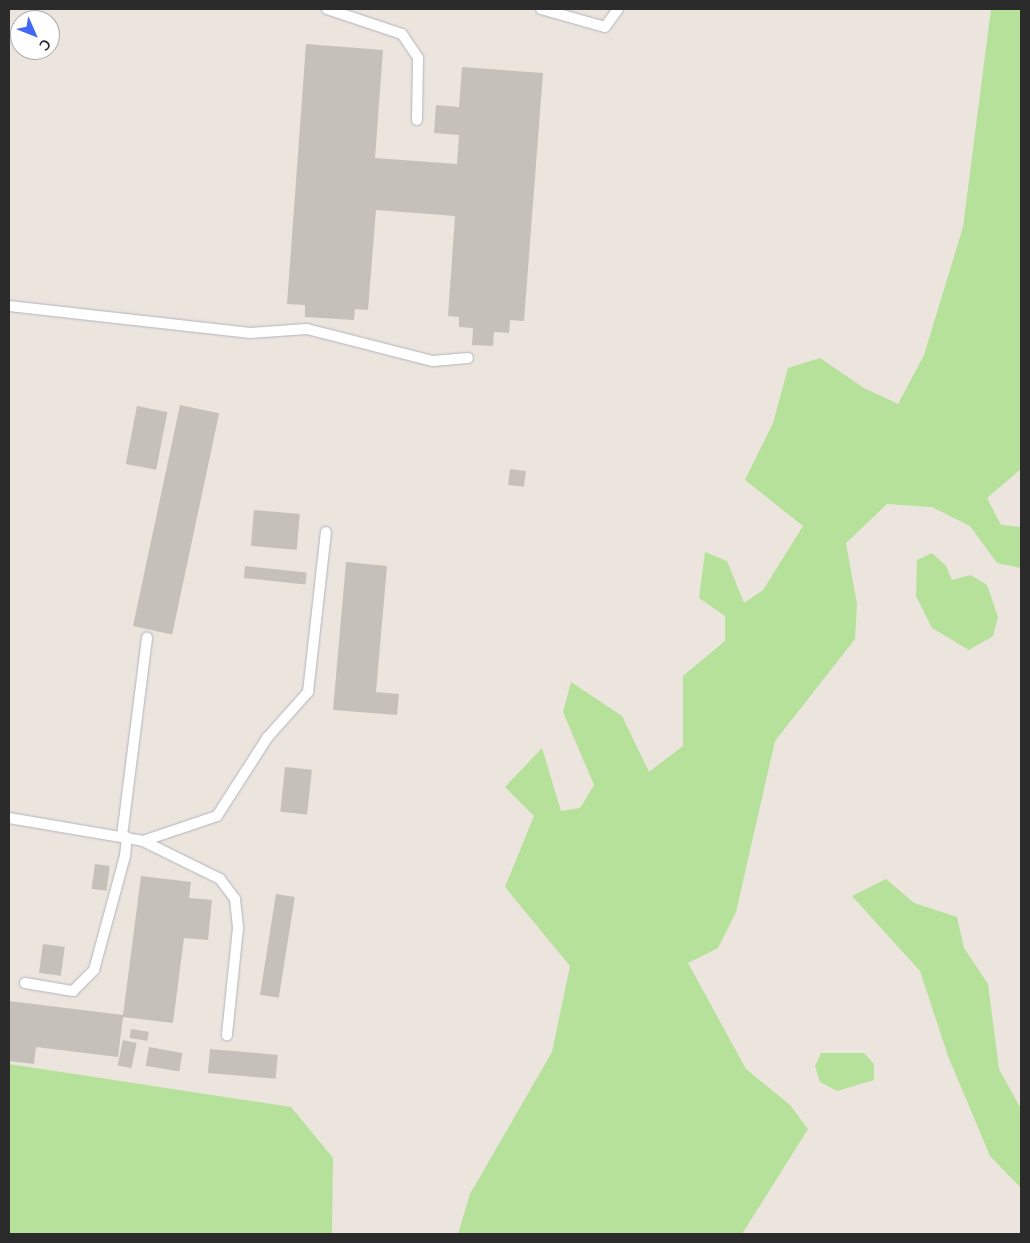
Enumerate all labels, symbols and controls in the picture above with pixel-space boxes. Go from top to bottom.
north arrow [10,10,60,60]
text: С [36,36,55,54]

